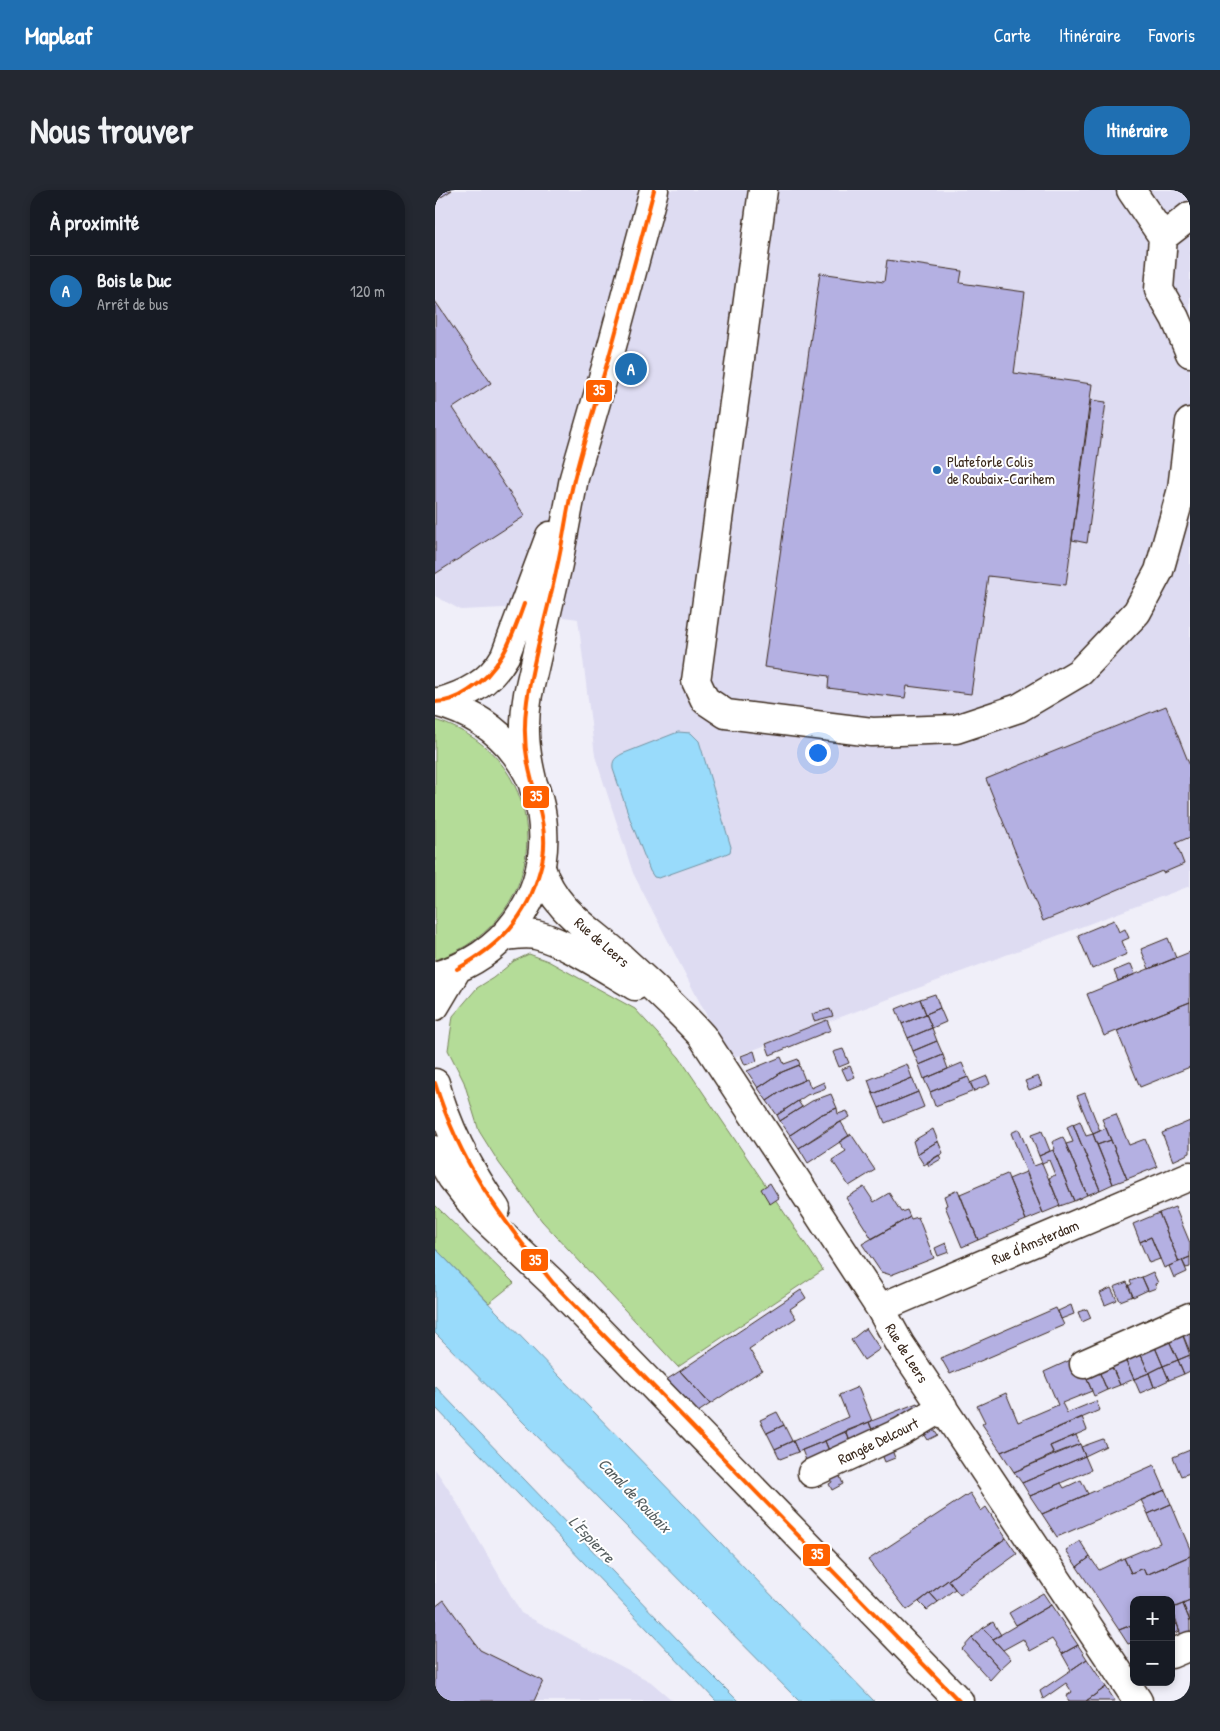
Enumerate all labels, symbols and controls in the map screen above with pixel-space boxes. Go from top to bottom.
text: Mapleaf [25,19,93,51]
text: Carte [994,23,1031,48]
text: Itinéraire [1059,23,1121,48]
text: Favoris [1149,23,1195,48]
button: Itinéraire [1084,106,1190,155]
text: Nous trouver [30,107,193,154]
text: À proximité [50,208,139,237]
text: Bois le Duc [97,267,171,293]
text: A [62,280,70,302]
text: 120 m [350,280,385,302]
text: Arrêt de bus [97,293,168,315]
pin: A [615,350,647,388]
line badge: 35 [585,379,613,403]
text: 35 [593,380,605,399]
place label: Plateforle Colis de Roubaix-Carihem [947,451,1055,489]
marker: Plateforle Colis de Roubaix-Carihem [931,464,943,476]
your location [805,740,831,766]
line badge: 35 [522,785,550,809]
text: 35 [530,786,542,805]
street label: Rue de Leers [570,912,634,972]
street label: Rue d'Amsterdam [988,1214,1082,1270]
line badge: 35 [520,1248,549,1272]
text: 35 [529,1250,541,1269]
street label: Rue de Leers [880,1319,934,1387]
street label: Rangée Delcourt [834,1412,923,1470]
water label: Canal de Roubaix [594,1453,678,1539]
water label: L'Espierre [564,1511,620,1568]
line badge: 35 [802,1543,831,1567]
text: 35 [811,1544,823,1563]
map controls [1130,1596,1175,1686]
button: + [1130,1596,1175,1641]
button: − [1130,1641,1175,1686]

